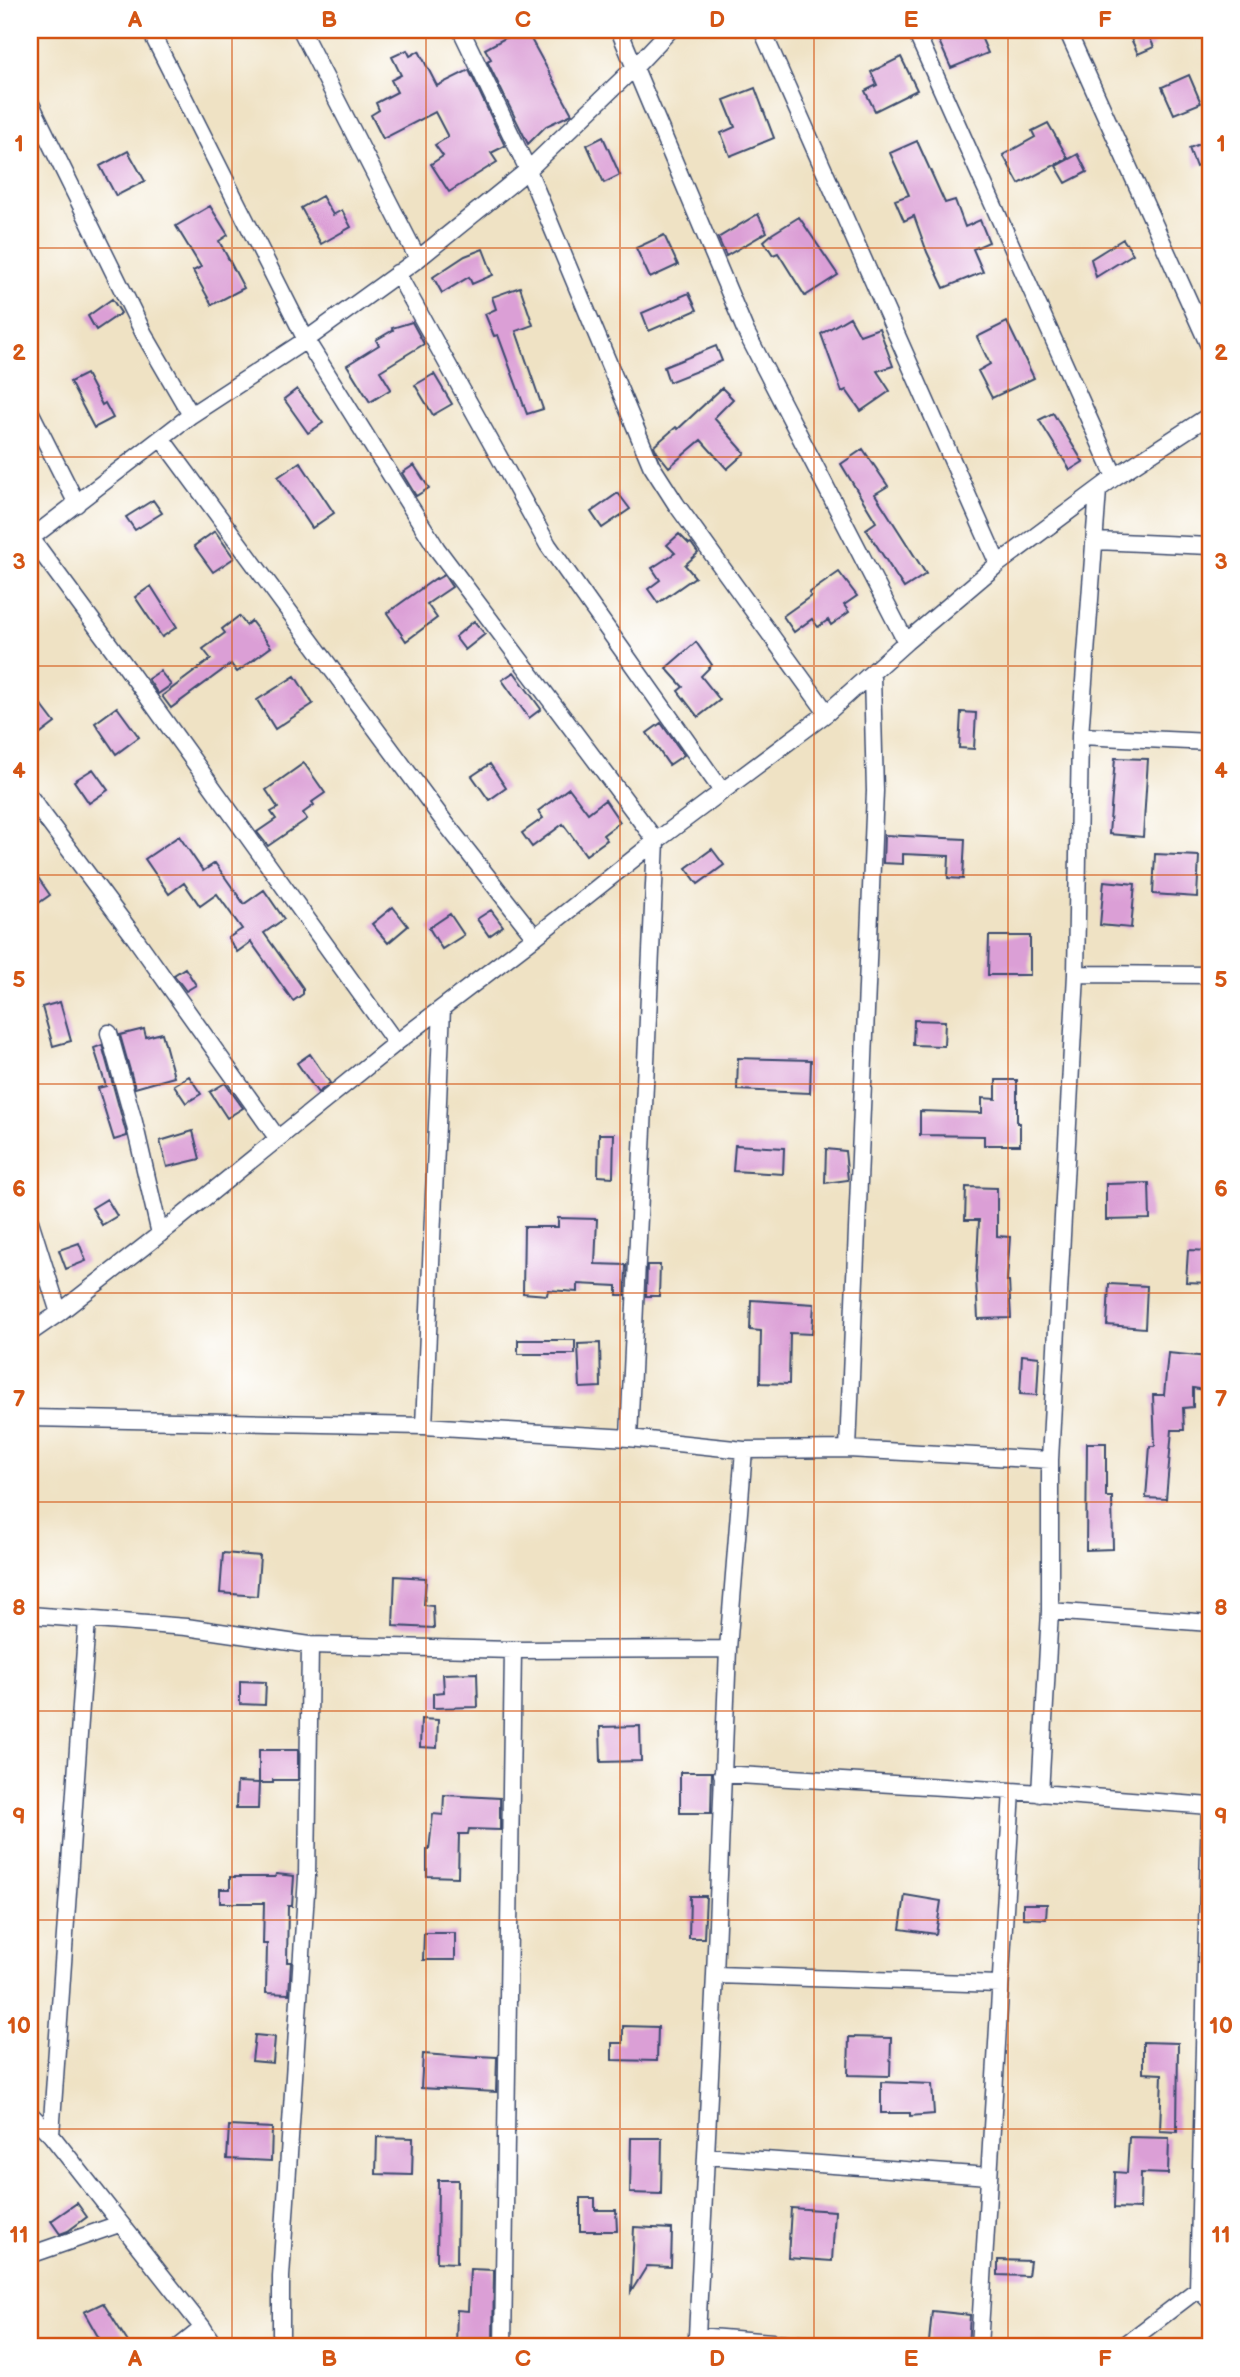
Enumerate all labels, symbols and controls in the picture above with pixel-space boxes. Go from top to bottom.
text: A [127,6,143,34]
text: B [321,6,337,34]
text: C [515,6,531,34]
text: D [709,6,725,34]
text: E [904,6,919,34]
text: F [1098,6,1112,34]
text: 1 [14,130,24,158]
text: 1 [1216,130,1226,158]
text: 2 [12,339,26,367]
text: 2 [1214,339,1228,367]
text: 3 [12,548,26,576]
text: 3 [1214,548,1228,576]
text: 4 [12,757,26,785]
text: 4 [1214,757,1228,785]
text: 5 [12,966,26,994]
text: 5 [1214,966,1228,994]
text: 6 [12,1175,26,1203]
text: 6 [1214,1175,1228,1203]
text: 7 [13,1385,26,1413]
text: 7 [1215,1385,1228,1413]
text: 8 [12,1594,26,1622]
text: 8 [1214,1594,1228,1622]
text: 9 [12,1803,26,1831]
text: 9 [1214,1803,1228,1831]
text: 10 [7,2012,31,2040]
text: 10 [1209,2012,1233,2040]
text: 11 [9,2221,29,2249]
text: 11 [1211,2221,1231,2249]
text: A [127,2345,143,2373]
text: B [321,2345,337,2373]
text: C [515,2345,531,2373]
text: D [709,2345,725,2373]
text: E [904,2345,919,2373]
text: F [1098,2345,1112,2373]

